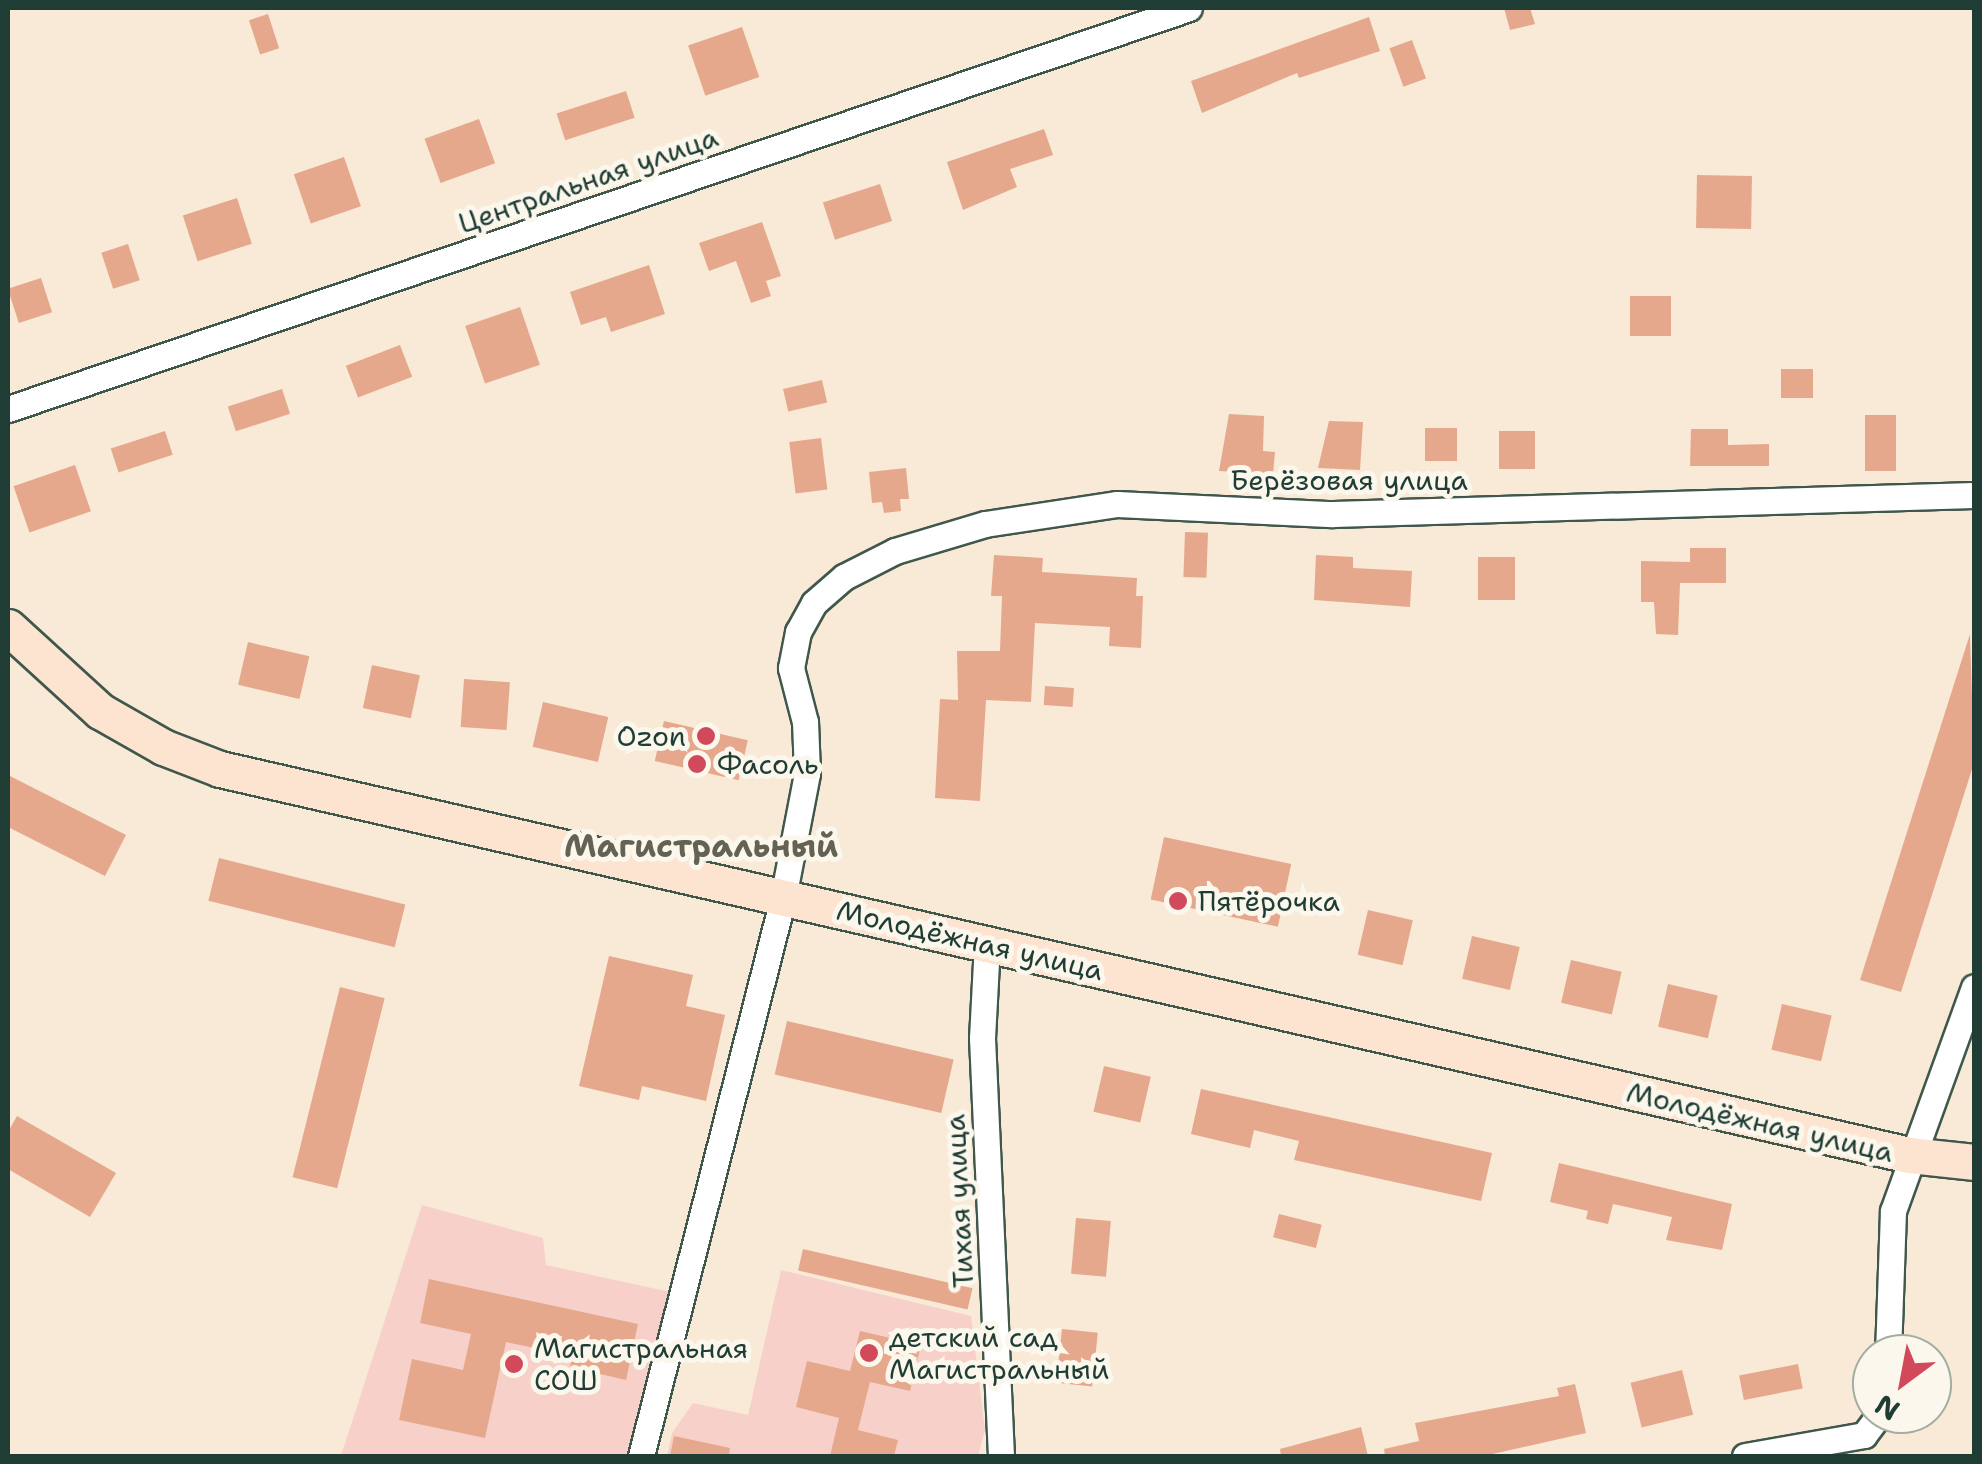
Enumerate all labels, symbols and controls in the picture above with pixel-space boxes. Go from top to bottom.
street label: Центральная улица [454,120,722,240]
street label: Берёзовая улица [1230,463,1468,497]
place label: Ozon [616,719,686,753]
marker: Ozon [695,725,717,747]
place label: Фасоль [717,747,819,781]
marker: Фасоль [686,753,708,775]
district label: Магистральный [564,827,838,865]
place label: Пятёрочка [1198,884,1340,918]
marker: Пятёрочка [1167,890,1189,912]
street label: Молодёжная улица [833,893,1107,987]
street label: Молодёжная улица [1623,1075,1897,1169]
street label: Тихая улица [938,1113,980,1289]
place label: детский сад Магистральный [889,1320,1109,1386]
place label: Магистральная СОШ [534,1331,748,1397]
north arrow [1852,1334,1952,1434]
marker: детский сад Магистральный [858,1342,880,1364]
marker: Магистральная СОШ [503,1353,525,1375]
text: N [1868,1386,1907,1430]

